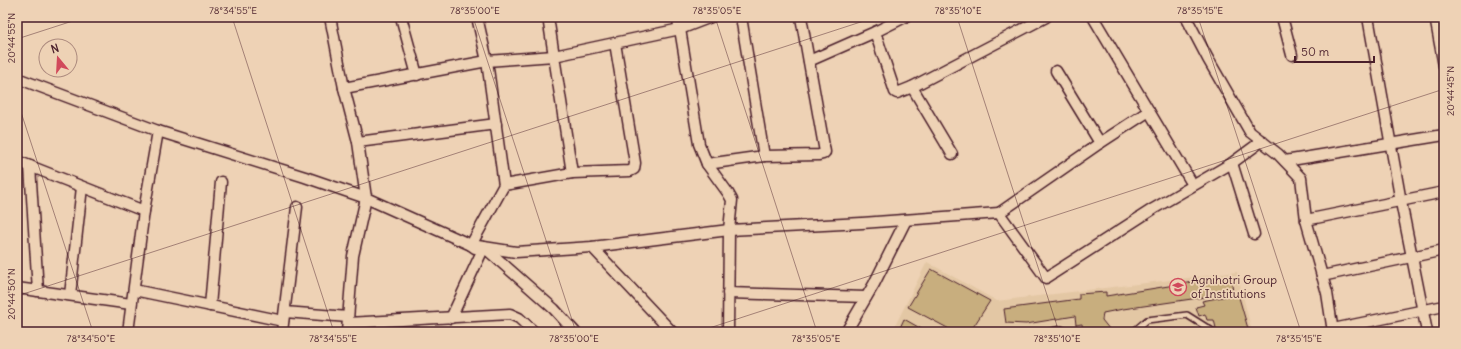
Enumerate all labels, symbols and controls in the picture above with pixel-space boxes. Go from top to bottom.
text: 78°34'55"E [209,4,257,17]
text: 78°35'00"E [450,4,500,17]
text: 78°35'05"E [693,4,742,17]
text: 78°35'10"E [934,4,982,17]
text: 78°35'15"E [1177,4,1223,17]
text: 20°44'55"N [5,13,18,63]
north arrow [38,38,78,78]
scale bar [1295,38,1374,64]
text: N [49,41,61,56]
text: 50 m [1301,44,1330,59]
text: 20°44'45"N [1444,66,1457,116]
text: 20°44'50"N [5,268,18,320]
place label: Agnihotri Group of Institutions [1191,272,1277,301]
school or university icon: Agnihotri Group of Institutions [1168,277,1188,297]
text: 78°34'50"E [67,332,116,345]
text: 78°34'55"E [309,332,357,345]
text: 78°35'00"E [549,332,599,345]
text: 78°35'05"E [792,332,841,345]
text: 78°35'10"E [1033,332,1081,345]
text: 78°35'15"E [1276,332,1322,345]

